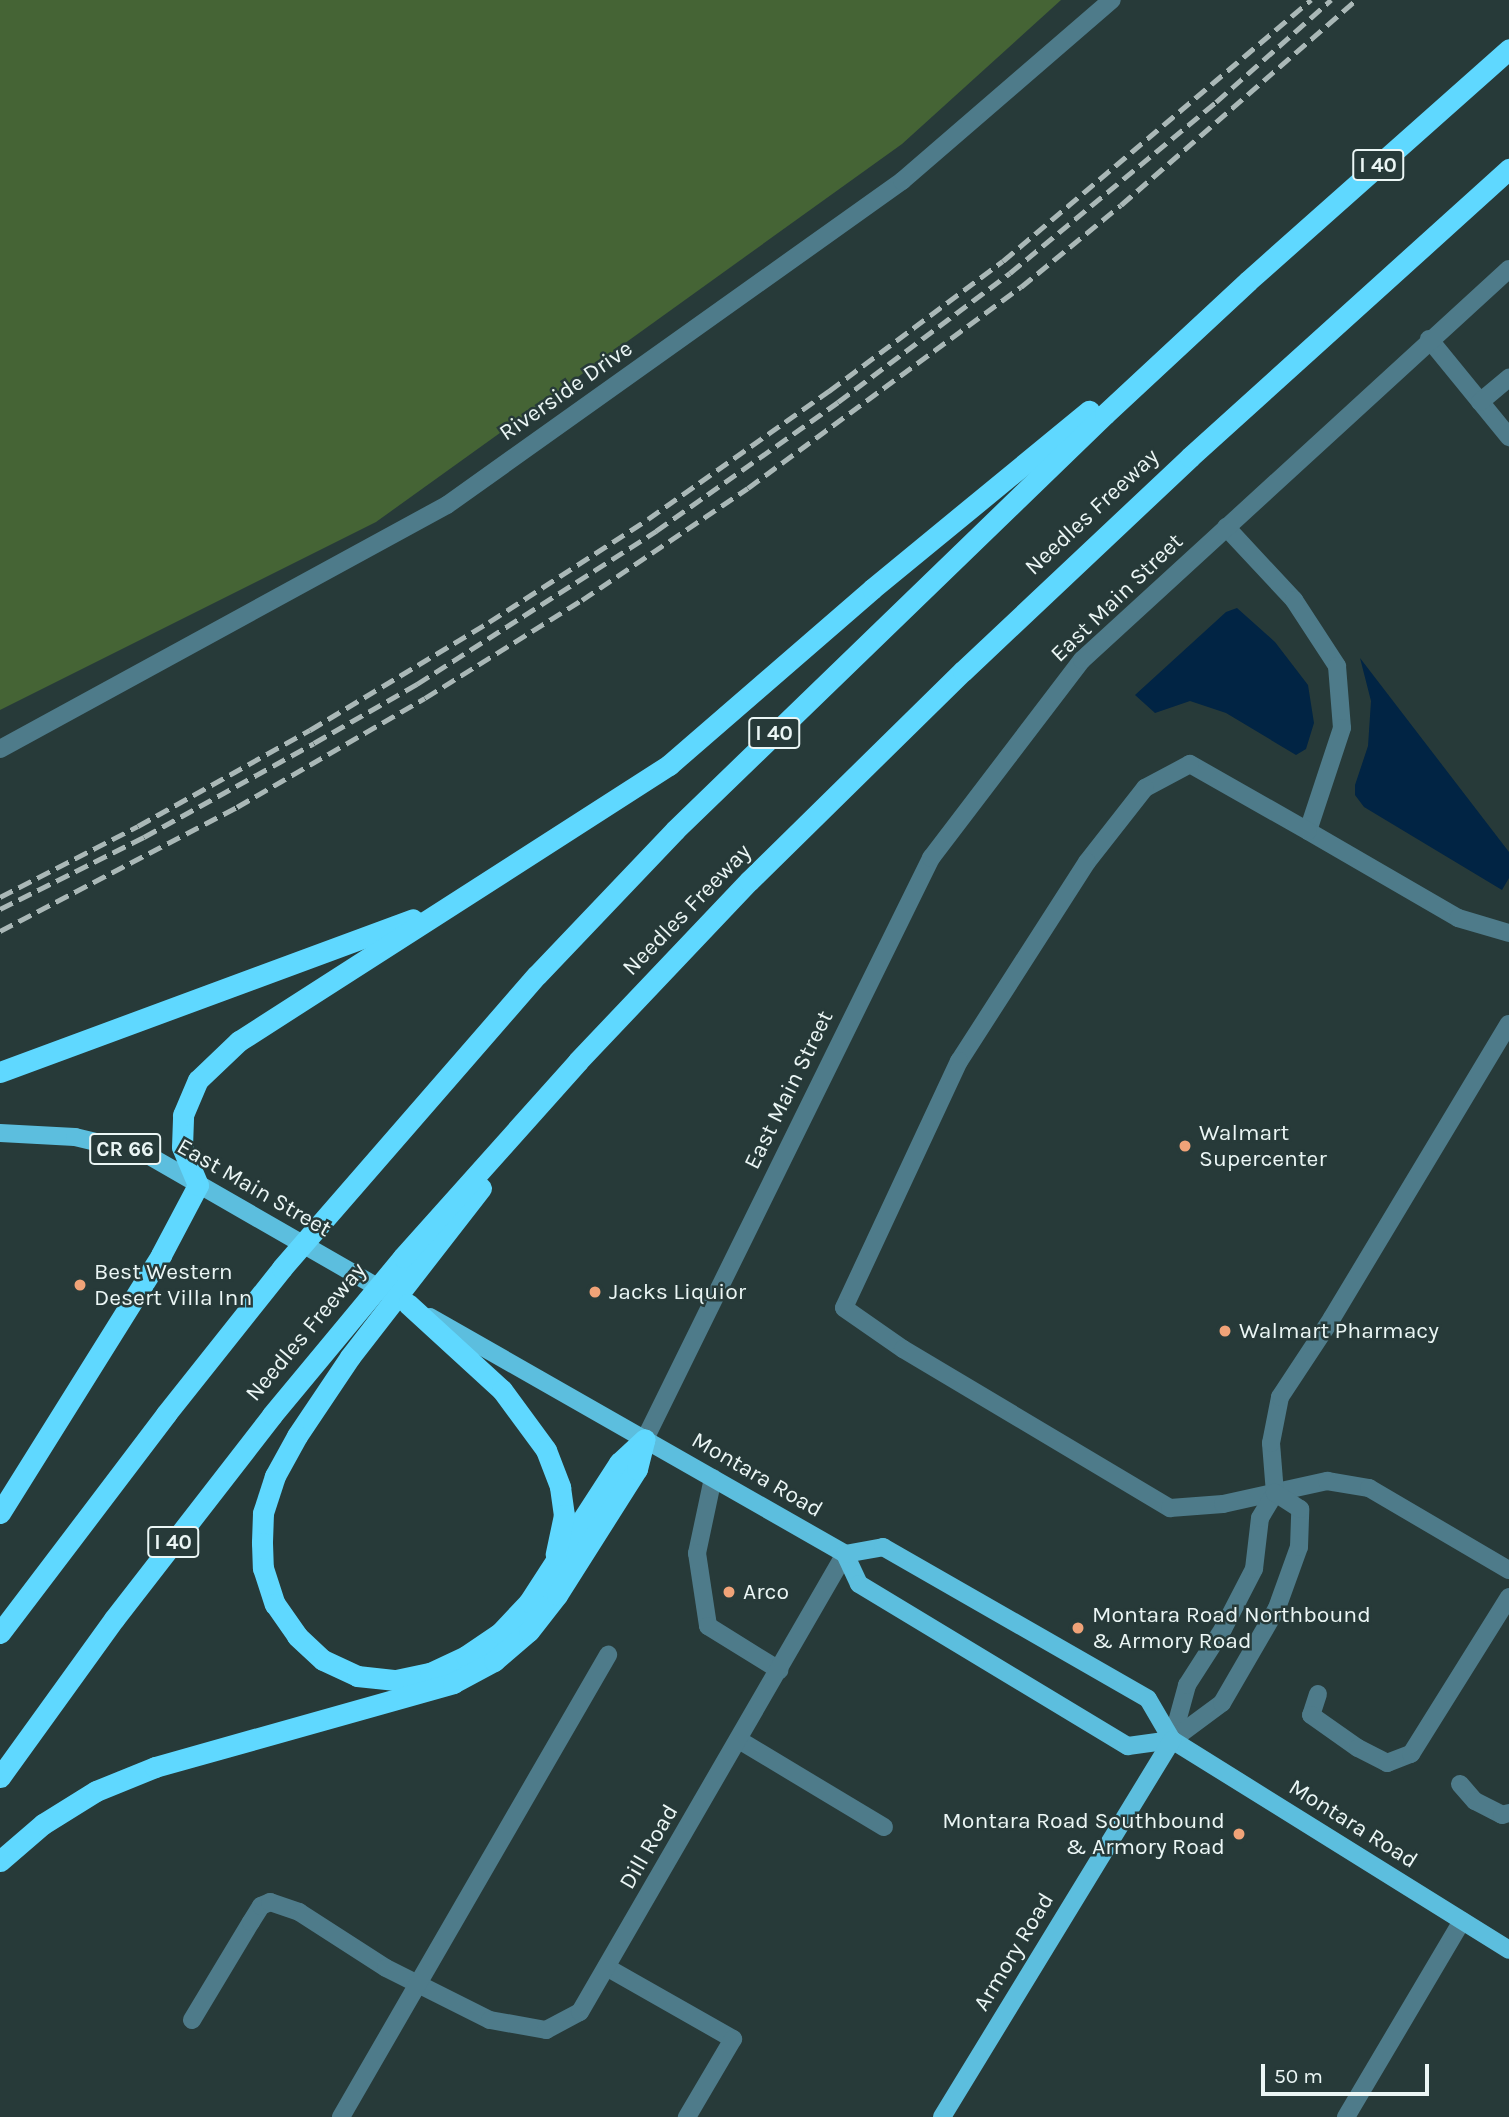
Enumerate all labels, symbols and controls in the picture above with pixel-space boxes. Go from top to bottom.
road number: I 40 [1352,148,1404,182]
street label: Riverside Drive [494,335,638,447]
street label: Needles Freeway [1019,443,1165,581]
street label: East Main Street [1045,528,1189,668]
road number: I 40 [748,716,800,750]
street label: Needles Freeway [617,838,757,982]
street label: East Main Street [739,1006,839,1174]
place label: Walmart Supercenter [1199,1119,1327,1173]
road number: CR 66 [88,1132,162,1166]
street label: East Main Street [172,1133,336,1243]
marker: Walmart Supercenter [1177,1138,1193,1154]
street label: Needles Freeway [240,1257,372,1407]
place label: Best Western Desert Villa Inn [94,1258,252,1312]
marker: Best Western Desert Villa Inn [72,1277,88,1293]
place label: Jacks Liquior [609,1278,746,1306]
marker: Jacks Liquior [587,1284,603,1300]
place label: Walmart Pharmacy [1239,1317,1439,1345]
marker: Walmart Pharmacy [1217,1323,1233,1339]
street label: Montara Road [687,1426,827,1524]
road number: I 40 [147,1524,199,1560]
place label: Arco [743,1578,789,1606]
marker: Arco [721,1584,737,1600]
place label: Montara Road Northbound & Armory Road [1092,1601,1371,1655]
marker: Montara Road Northbound & Armory Road [1070,1620,1086,1636]
street label: Montara Road [1284,1773,1422,1875]
street label: Dill Road [614,1800,684,1894]
place label: Montara Road Southbound & Armory Road [942,1807,1225,1861]
marker: Montara Road Southbound & Armory Road [1231,1826,1247,1842]
street label: Armory Road [968,1888,1060,2016]
scale bar [1264,2050,1432,2094]
text: 50 m [1274,2064,1323,2088]

